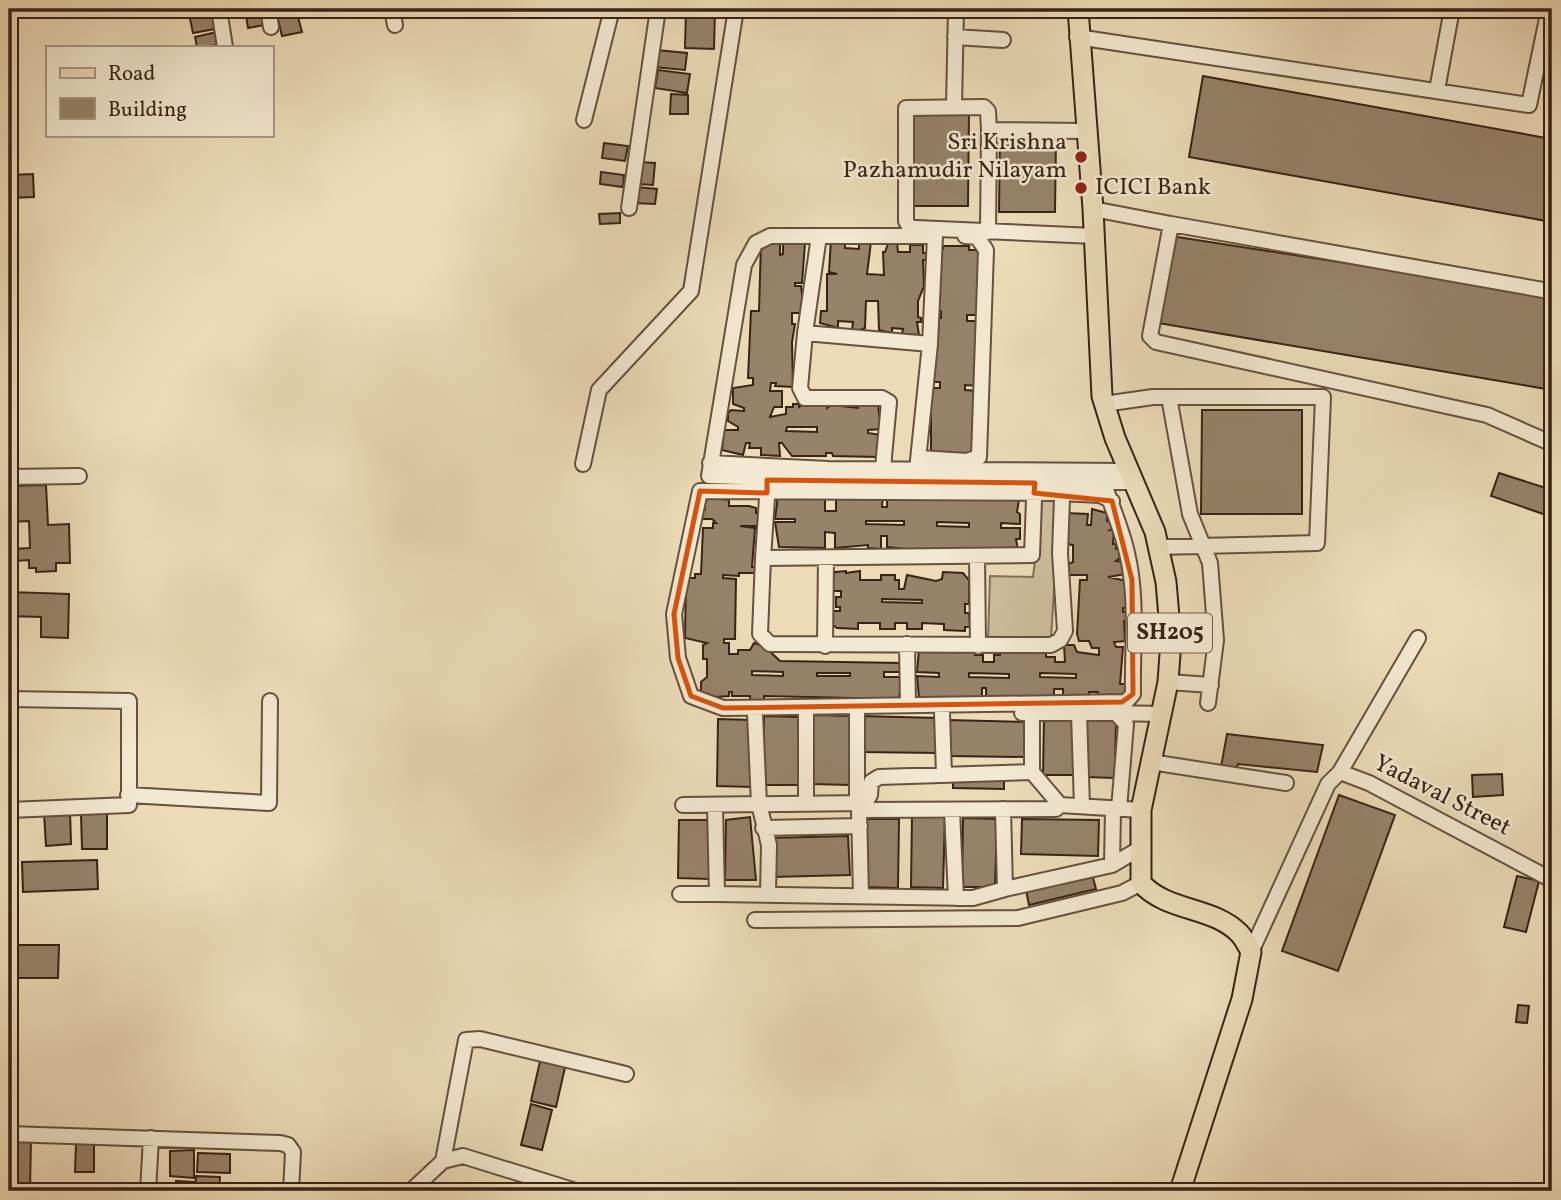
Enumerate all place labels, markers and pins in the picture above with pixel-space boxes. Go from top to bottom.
place label: Sri Krishna Pazhamudir Nilayam [843,126,1067,188]
marker: Sri Krishna Pazhamudir Nilayam [1073,149,1089,165]
place label: ICICI Bank [1095,171,1211,205]
marker: ICICI Bank [1073,180,1089,196]

